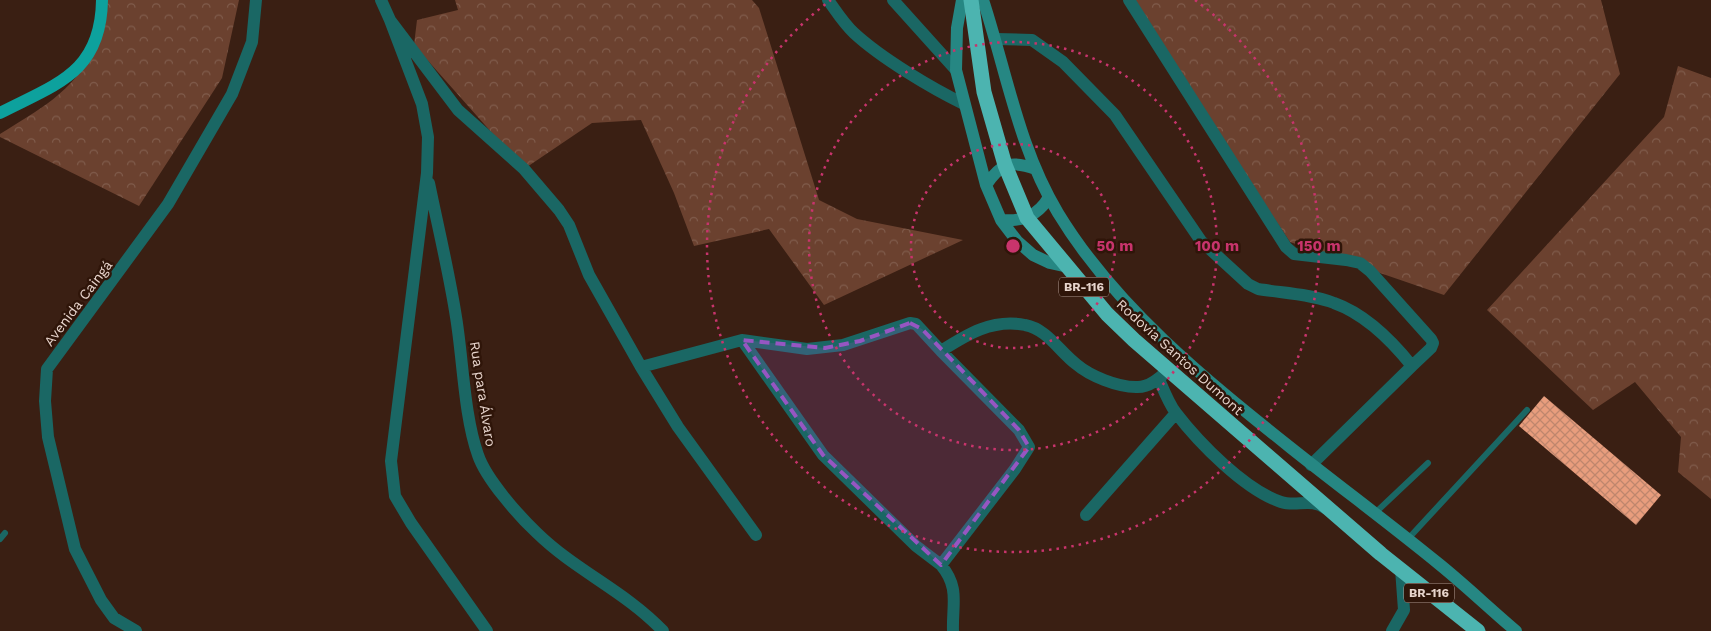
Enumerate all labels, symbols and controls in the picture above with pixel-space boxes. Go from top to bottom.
centre of rings [1004,237,1022,255]
text: 50 m [1097,237,1133,255]
text: 100 m [1195,237,1239,255]
text: 150 m [1297,237,1341,255]
street label: Avenida Caingá [41,257,115,349]
road number: BR-116 [1059,278,1109,296]
street label: Rodovia Santos Dumont [1113,296,1247,418]
street label: Rua para Álvaro [467,340,499,448]
road number: BR-116 [1404,584,1454,602]

